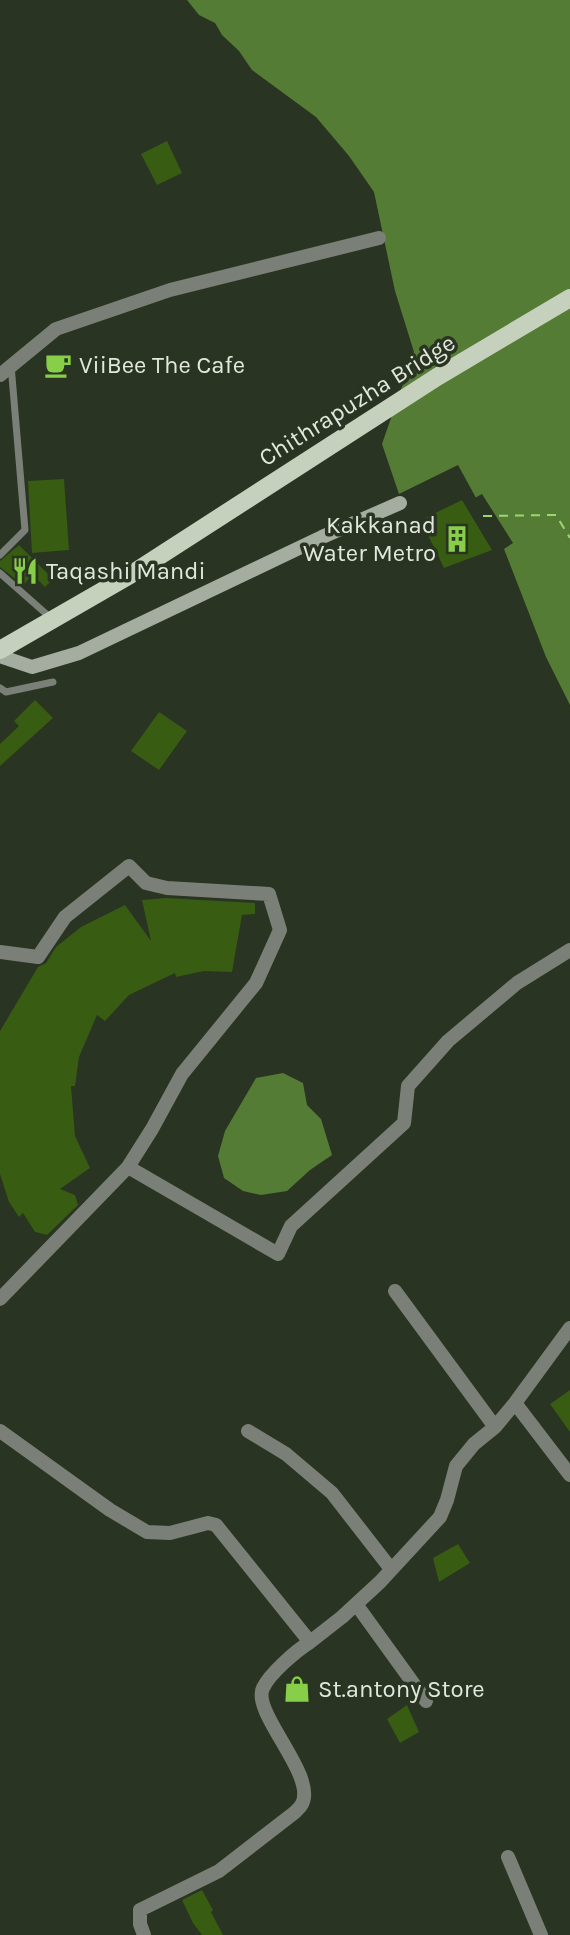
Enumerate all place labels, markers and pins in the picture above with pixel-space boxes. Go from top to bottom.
cafe icon: ViiBee The Cafe [43,350,73,380]
place label: ViiBee The Cafe [79,351,245,379]
place label: Kakkanad Water Metro [303,511,436,567]
building icon: Kakkanad Water Metro [442,524,472,554]
restaurant icon: Taqashi Mandi [10,556,40,586]
place label: Taqashi Mandi [46,557,206,585]
shop icon: St.antony Store [282,1674,312,1704]
place label: St.antony Store [318,1675,485,1703]

